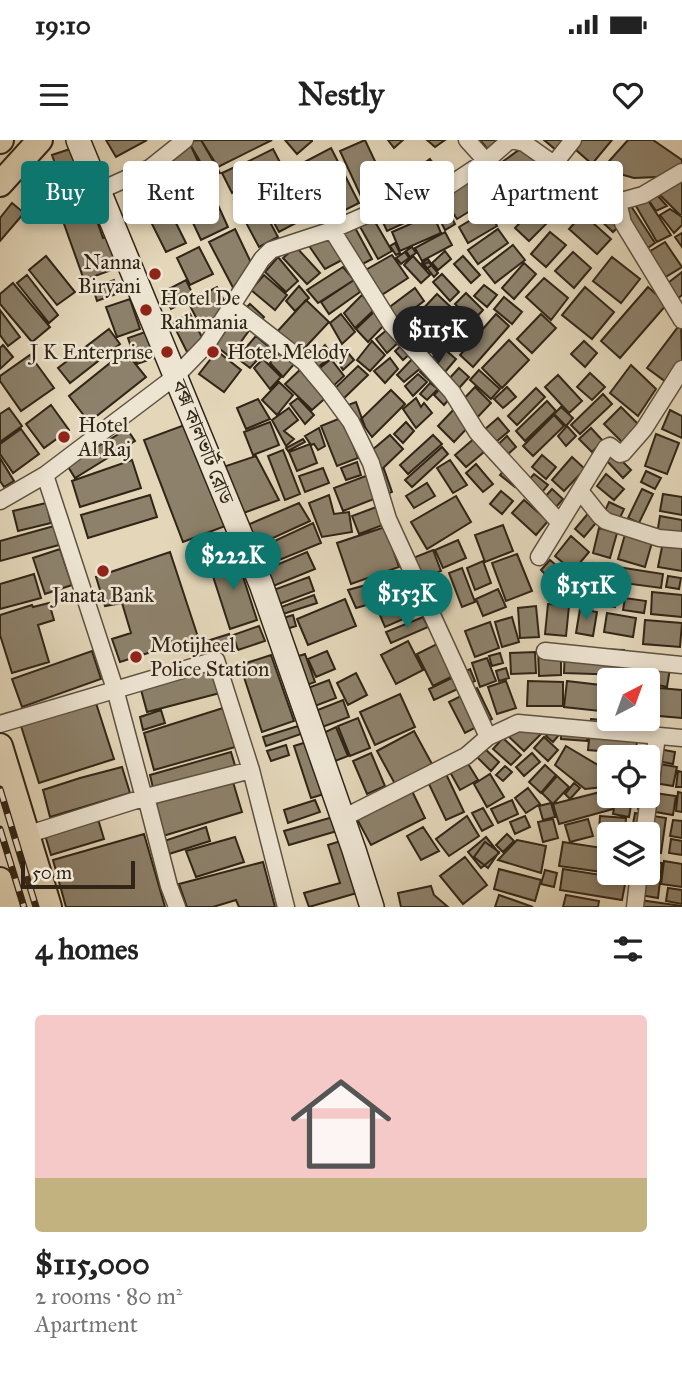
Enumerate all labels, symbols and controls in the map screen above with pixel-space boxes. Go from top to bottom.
text: 19:10 [35,9,91,41]
text: Nestly [298,75,384,114]
icon: menu [35,76,73,114]
icon: heart [609,76,647,114]
chip: Buy [21,161,109,224]
chip: Rent [123,161,219,224]
chip: Filters [233,161,346,224]
chip: New [360,161,454,224]
chip: Apartment [468,161,623,224]
place label: Nanna Biryani [78,249,141,299]
marker: Nanna Biryani [147,266,163,282]
place label: Hotel De Rahmania [160,285,248,335]
marker: Hotel De Rahmania [138,302,154,318]
pin: $115K [389,306,487,366]
text: $115K [409,315,467,343]
place label: J K Enterprise [28,339,153,365]
place label: Hotel Melody [227,339,350,365]
marker: J K Enterprise [159,344,175,360]
marker: Hotel Melody [205,344,221,360]
street label: বক্স কালভার্ট রোড [166,375,240,509]
place label: Hotel Al Raj [77,412,131,462]
marker: Hotel Al Raj [56,429,72,445]
pin: $222K [184,532,282,592]
text: $222K [201,541,265,569]
pin: $151K [537,562,635,622]
marker: Janata Bank [95,563,111,579]
pin: $153K [358,570,456,630]
text: $151K [557,571,615,599]
text: $153K [378,579,436,607]
place label: Janata Bank [50,582,154,608]
place label: Motijheel Police Station [150,632,269,682]
marker: Motijheel Police Station [128,649,144,665]
north arrow [597,668,660,732]
map controls [597,668,660,885]
button: locate [597,745,660,808]
button: layers [597,822,660,885]
scale bar [21,858,135,890]
text: 50 m [32,861,72,884]
icon: filters [609,930,647,968]
text: 4 homes [35,931,139,967]
icon: home [278,1061,404,1187]
text: $115,000 [35,1246,150,1282]
text: 2 rooms · 80 m² [35,1282,182,1310]
text: Apartment [35,1310,138,1338]

